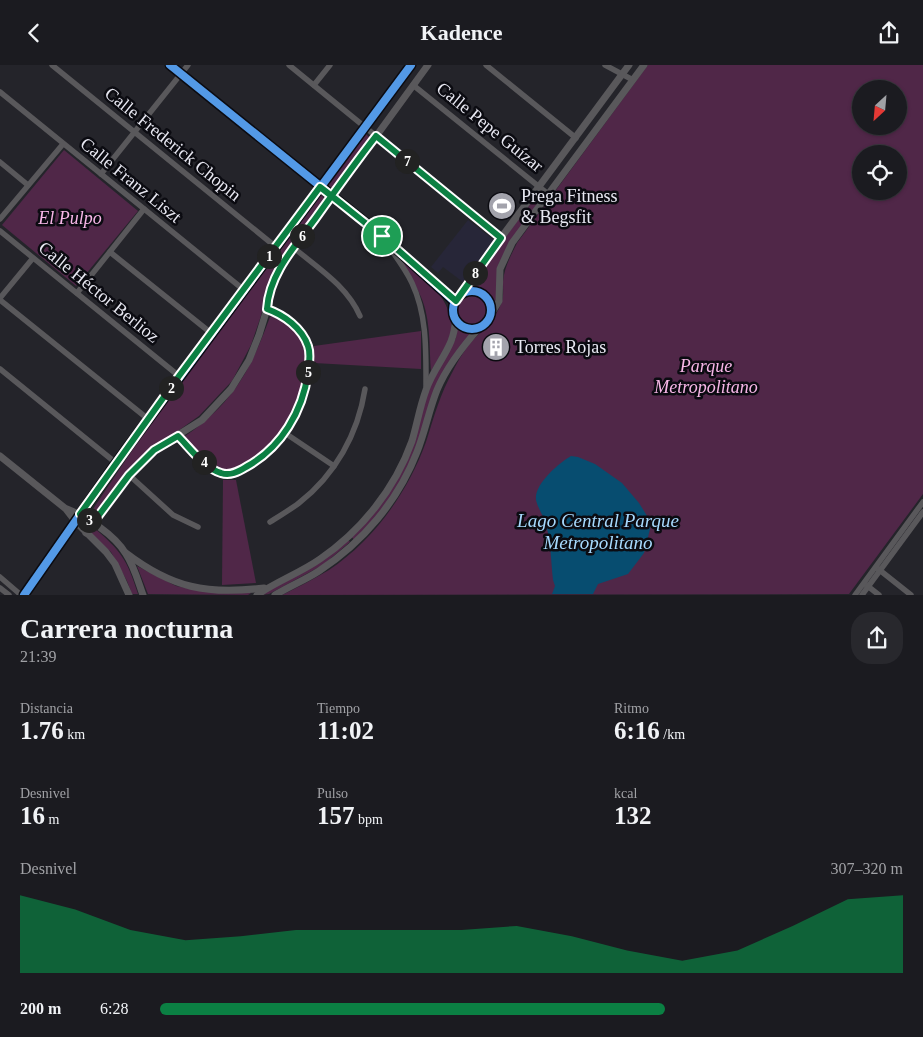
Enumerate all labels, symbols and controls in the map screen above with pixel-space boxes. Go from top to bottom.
icon: back [20,19,48,47]
icon: share [875,19,903,47]
text: Kadence [421,20,502,45]
street label: Calle Pepe Guízar [433,78,547,176]
north arrow [852,80,908,135]
map controls [852,80,907,200]
street label: Calle Frederick Chopin [101,83,245,205]
street label: Calle Franz Liszt [77,133,185,227]
button: locate [852,145,907,200]
pin: 7 [394,149,420,173]
text: 7 [404,154,411,169]
place label: Prega Fitness & Begsfit [521,186,618,227]
sports icon: Prega Fitness & Begsfit [487,191,517,221]
park label: El Pulpo [37,208,102,228]
pin [361,215,403,257]
icon: arrive [368,222,396,250]
pin: 6 [290,223,314,249]
text: 6 [299,229,306,244]
street label: Calle Héctor Berlioz [35,237,163,347]
pin: 1 [256,243,282,269]
text: 1 [266,249,273,264]
pin: 8 [462,261,488,285]
text: 8 [472,266,479,281]
building icon: Torres Rojas [481,332,511,362]
place label: Torres Rojas [515,337,606,357]
park label: Parque Metropolitano [653,356,758,397]
pin: 5 [296,359,320,385]
text: 5 [305,365,312,380]
pin: 2 [158,375,184,401]
text: 2 [168,381,175,396]
pin: 4 [192,449,216,475]
text: 4 [201,455,208,470]
pin: 3 [76,507,102,533]
water label: Lago Central Parque Metropolitano [516,510,679,553]
text: 3 [86,513,93,528]
button: share [851,612,903,664]
text: Carrera nocturna [20,613,233,644]
text: 21:39 [20,648,56,665]
text: Distancia [20,701,73,716]
text: Tiempo [317,701,360,716]
text: Ritmo [614,701,649,716]
text: 1.76 [20,717,64,744]
text: 11:02 [317,717,374,744]
text: 6:16 [614,717,660,744]
text: km [64,727,85,742]
text: /km [660,727,685,742]
text: Desnivel [20,786,70,801]
text: Pulso [317,786,348,801]
text: kcal [614,786,637,801]
text: 16 [20,802,45,829]
text: 157 [317,802,355,829]
text: 132 [614,802,652,829]
text: m [45,812,59,827]
text: bpm [355,812,383,827]
text: Desnivel [20,860,77,877]
text: 307–320 m [831,860,903,877]
text: 200 m [20,1000,61,1017]
text: 6:28 [100,1000,128,1017]

